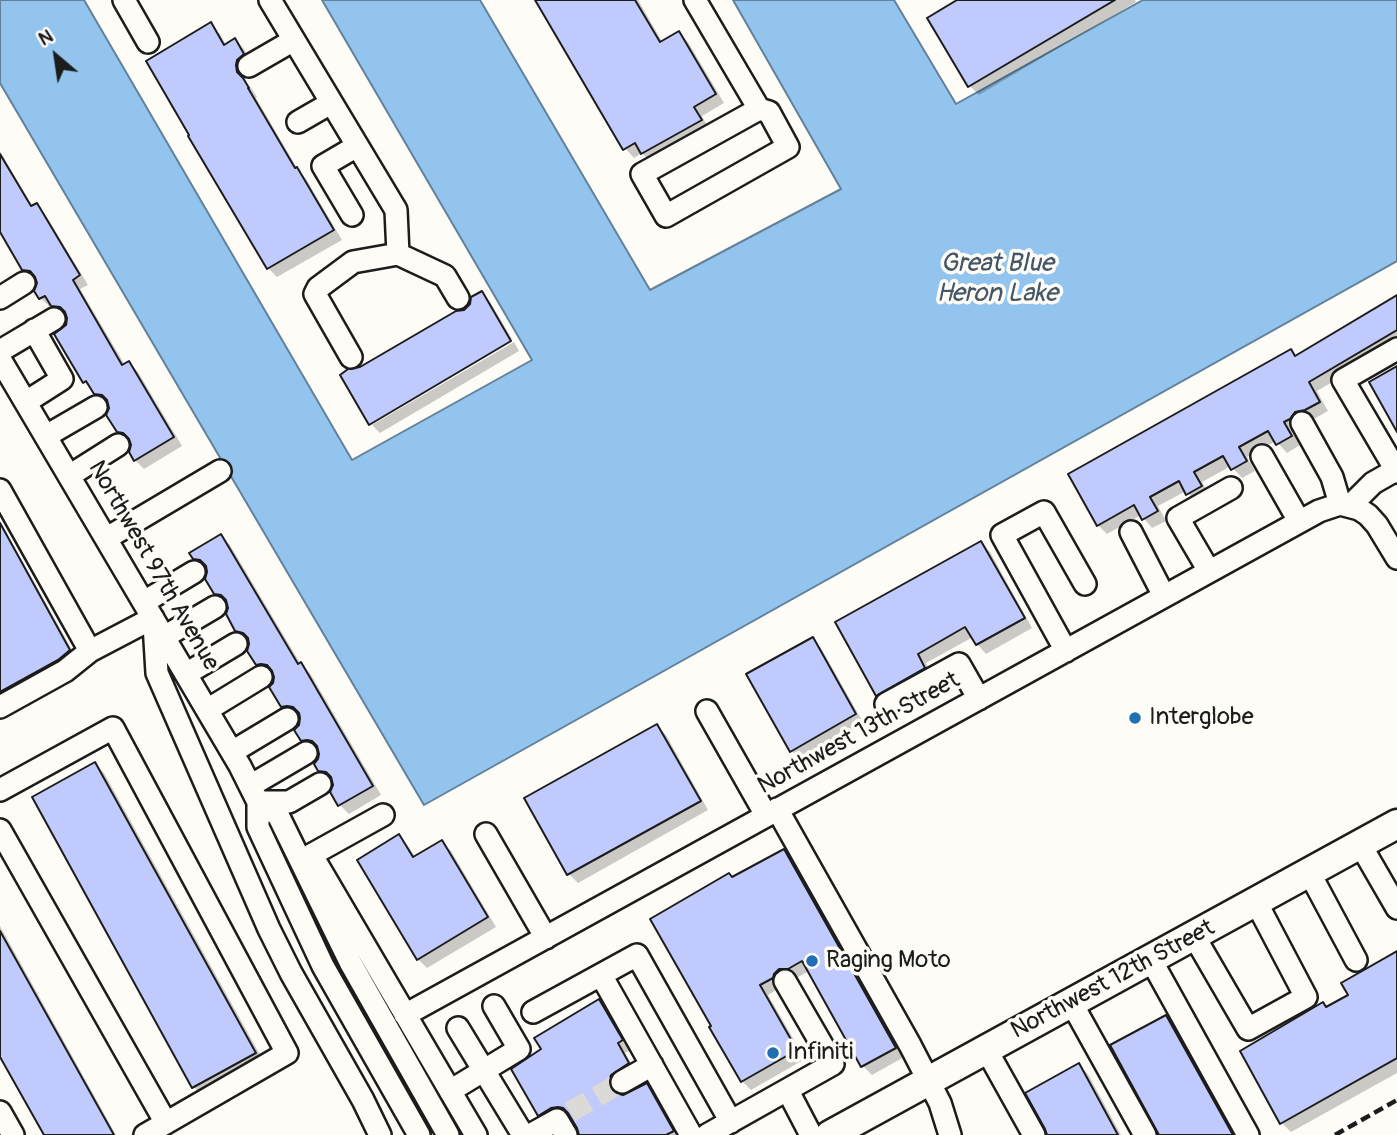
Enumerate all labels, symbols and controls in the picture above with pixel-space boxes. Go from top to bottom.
north arrow [21,21,91,91]
text: N [34,24,57,51]
water label: Great Blue Heron Lake [936,248,1058,310]
street label: Northwest 97th Avenue [81,456,225,676]
street label: Northwest 13th Street [753,667,965,801]
place label: Interglobe [1149,704,1253,732]
marker: Interglobe [1127,710,1143,726]
street label: Northwest 12th Street [1006,914,1220,1046]
place label: Raging Moto [826,947,951,975]
marker: Raging Moto [804,953,820,969]
place label: Infiniti [787,1039,853,1067]
marker: Infiniti [765,1045,781,1061]

